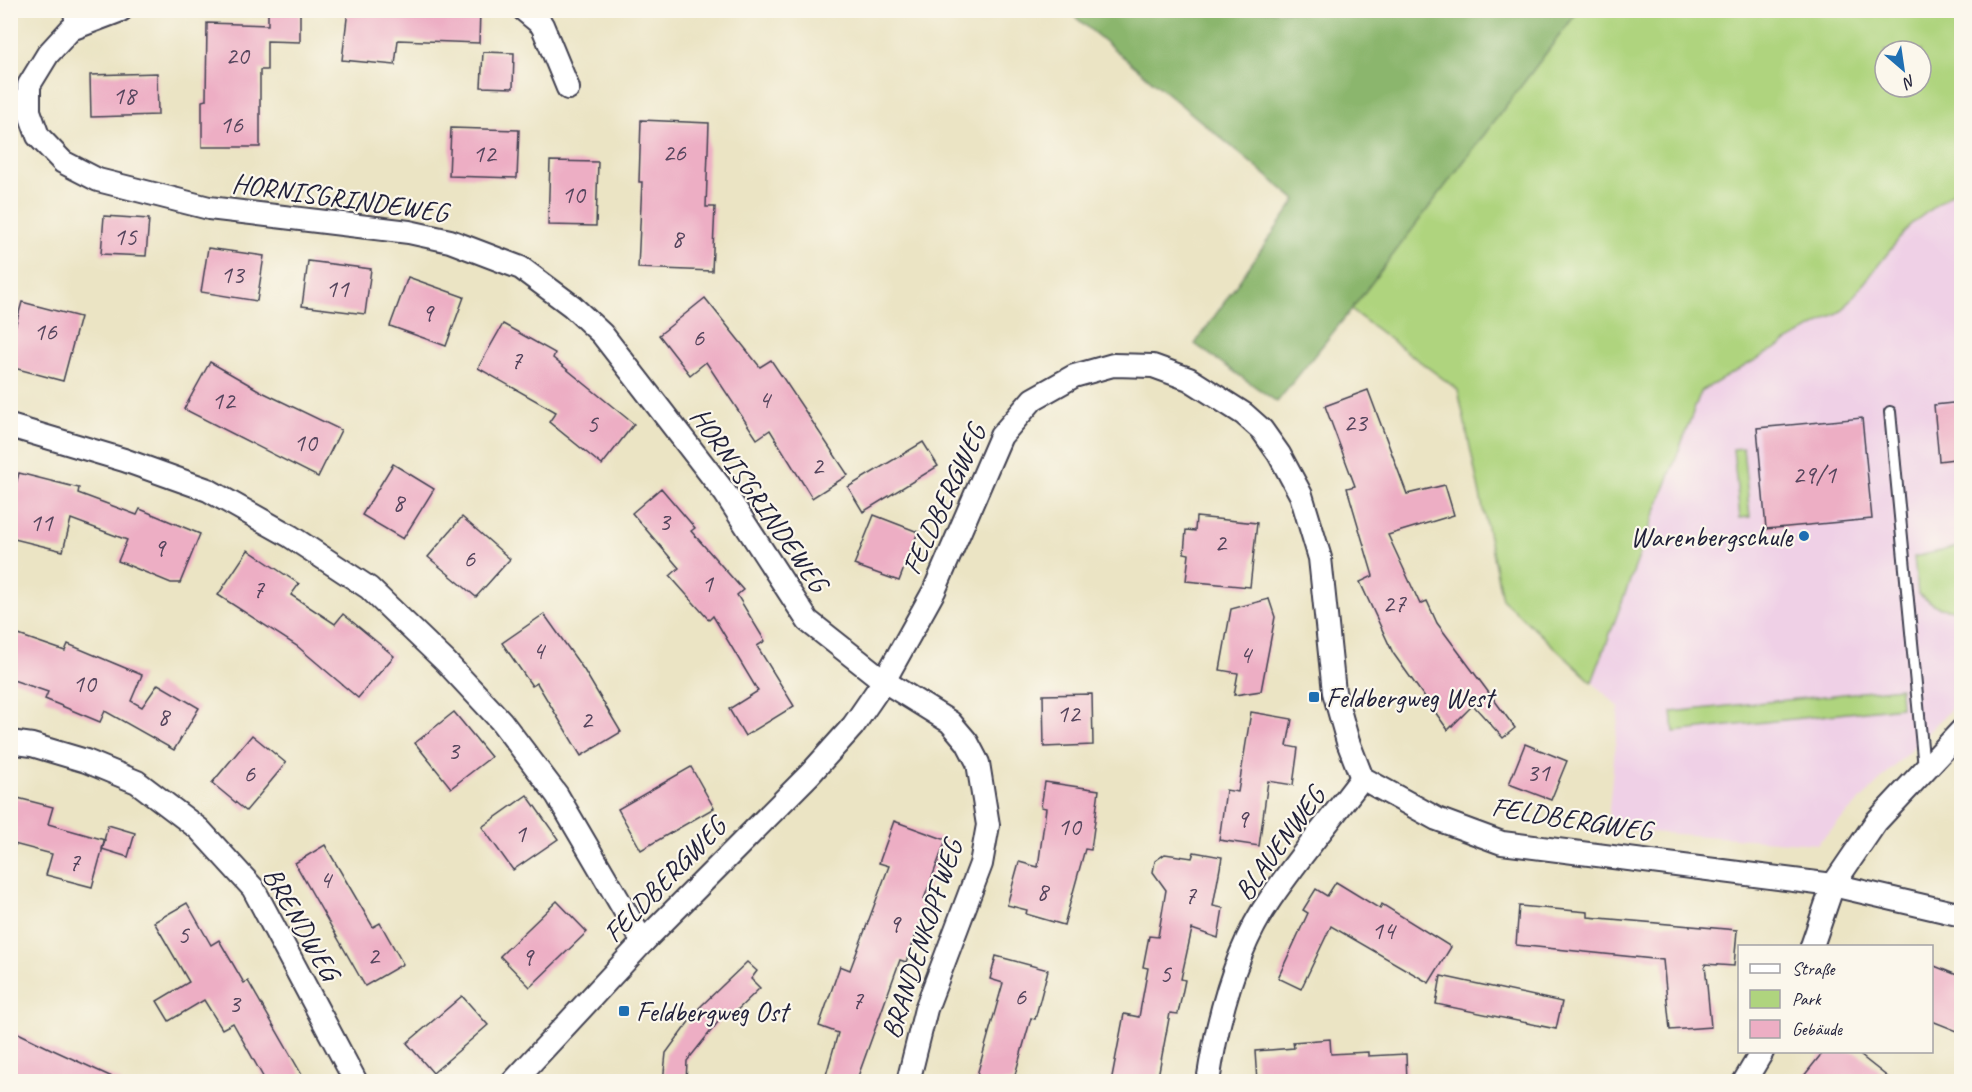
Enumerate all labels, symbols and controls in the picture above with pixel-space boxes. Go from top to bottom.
house number: 20 [225,39,251,72]
north arrow [1873,39,1933,99]
text: N [1898,70,1919,94]
house number: 18 [112,79,138,112]
house number: 16 [219,108,244,141]
house number: 26 [662,136,687,169]
house number: 12 [472,137,498,170]
street label: HORNISGRINDEWEG [230,165,453,230]
house number: 10 [561,178,587,211]
house number: 15 [113,220,138,253]
house number: 8 [671,222,685,255]
house number: 13 [220,258,246,291]
house number: 11 [325,272,350,305]
house number: 9 [421,296,435,329]
house number: 16 [33,315,58,348]
house number: 6 [692,321,705,354]
house number: 7 [510,344,523,377]
house number: 4 [758,383,772,416]
house number: 12 [211,384,237,417]
street label: HORNISGRINDEWEG [683,400,838,601]
house number: 23 [1343,406,1369,439]
house number: 5 [586,407,599,440]
street label: FELDBERGWEG [893,416,995,580]
house number: 10 [293,426,319,459]
house number: 2 [811,449,825,482]
house number: 29/1 [1792,458,1837,491]
house number: 8 [392,486,406,519]
house number: 3 [658,505,672,538]
house number: 11 [29,506,54,539]
place label: Warenbergschule [1630,519,1794,554]
house number: 2 [1214,526,1228,559]
marker: Warenbergschule [1797,529,1811,543]
house number: 9 [153,531,167,564]
house number: 6 [463,542,476,575]
house number: 1 [701,567,714,600]
house number: 7 [252,573,265,606]
house number: 27 [1382,587,1407,620]
house number: 4 [532,634,546,667]
house number: 4 [1239,638,1253,671]
house number: 10 [72,667,98,700]
place label: Feldbergweg West [1326,680,1497,715]
marker: Feldbergweg West [1307,690,1321,704]
house number: 12 [1056,697,1082,730]
house number: 8 [157,700,171,733]
house number: 2 [580,703,594,736]
house number: 3 [447,734,461,767]
house number: 31 [1526,756,1551,789]
house number: 6 [243,757,256,790]
street label: BLAUENWEG [1226,777,1334,907]
street label: FELDBERGWEG [1489,789,1657,849]
house number: 9 [1236,802,1250,835]
street label: FELDBERGWEG [596,807,735,950]
house number: 10 [1057,810,1083,843]
house number: 1 [514,817,527,850]
street label: BRANDENKOPFWEG [873,832,971,1043]
house number: 7 [68,846,81,879]
street label: BRENDWEG [255,861,350,989]
house number: 4 [319,863,333,896]
house number: 8 [1036,875,1050,908]
house number: 7 [1184,879,1197,912]
house number: 9 [888,907,902,940]
house number: 14 [1371,914,1397,947]
house number: 5 [177,918,190,951]
house number: 2 [367,939,381,972]
house number: 9 [521,940,535,973]
legend [1738,945,1933,1053]
house number: 5 [1159,957,1172,990]
text: Straße [1792,958,1836,980]
house number: 6 [1014,980,1027,1013]
house number: 7 [851,984,864,1017]
house number: 3 [228,987,242,1020]
text: Park [1792,988,1822,1010]
place label: Feldbergweg Ost [636,994,791,1029]
marker: Feldbergweg Ost [617,1004,631,1018]
text: Gebäude [1792,1018,1843,1040]

